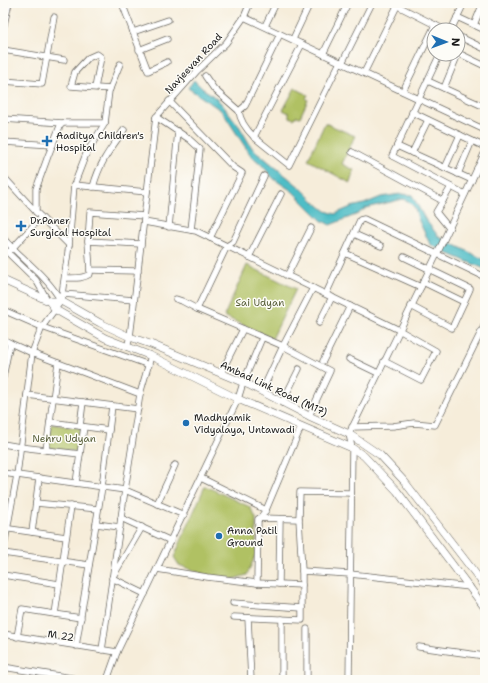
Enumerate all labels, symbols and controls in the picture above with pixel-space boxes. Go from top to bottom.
north arrow [426,22,466,62]
street label: Navjeevan Road [162,30,225,96]
text: N [448,38,463,47]
place label: Aaditya Children's Hospital [56,129,144,154]
marker: Aaditya Children's Hospital [41,135,53,147]
place label: Dr.Paner Surgical Hospital [30,214,111,239]
marker: Dr.Paner Surgical Hospital [15,220,27,232]
park label: Sai Udyan [236,296,284,309]
street label: Ambad Link Road (M17) [218,358,329,419]
place label: Madhyamik Vidyalaya, Untawadi [194,411,295,436]
marker: Madhyamik Vidyalaya, Untawadi [181,418,191,428]
park label: Nehru Udyan [32,432,96,445]
place label: Anna Patil Ground [227,524,277,549]
marker: Anna Patil Ground [214,531,224,541]
street label: M 22 [47,627,75,644]

